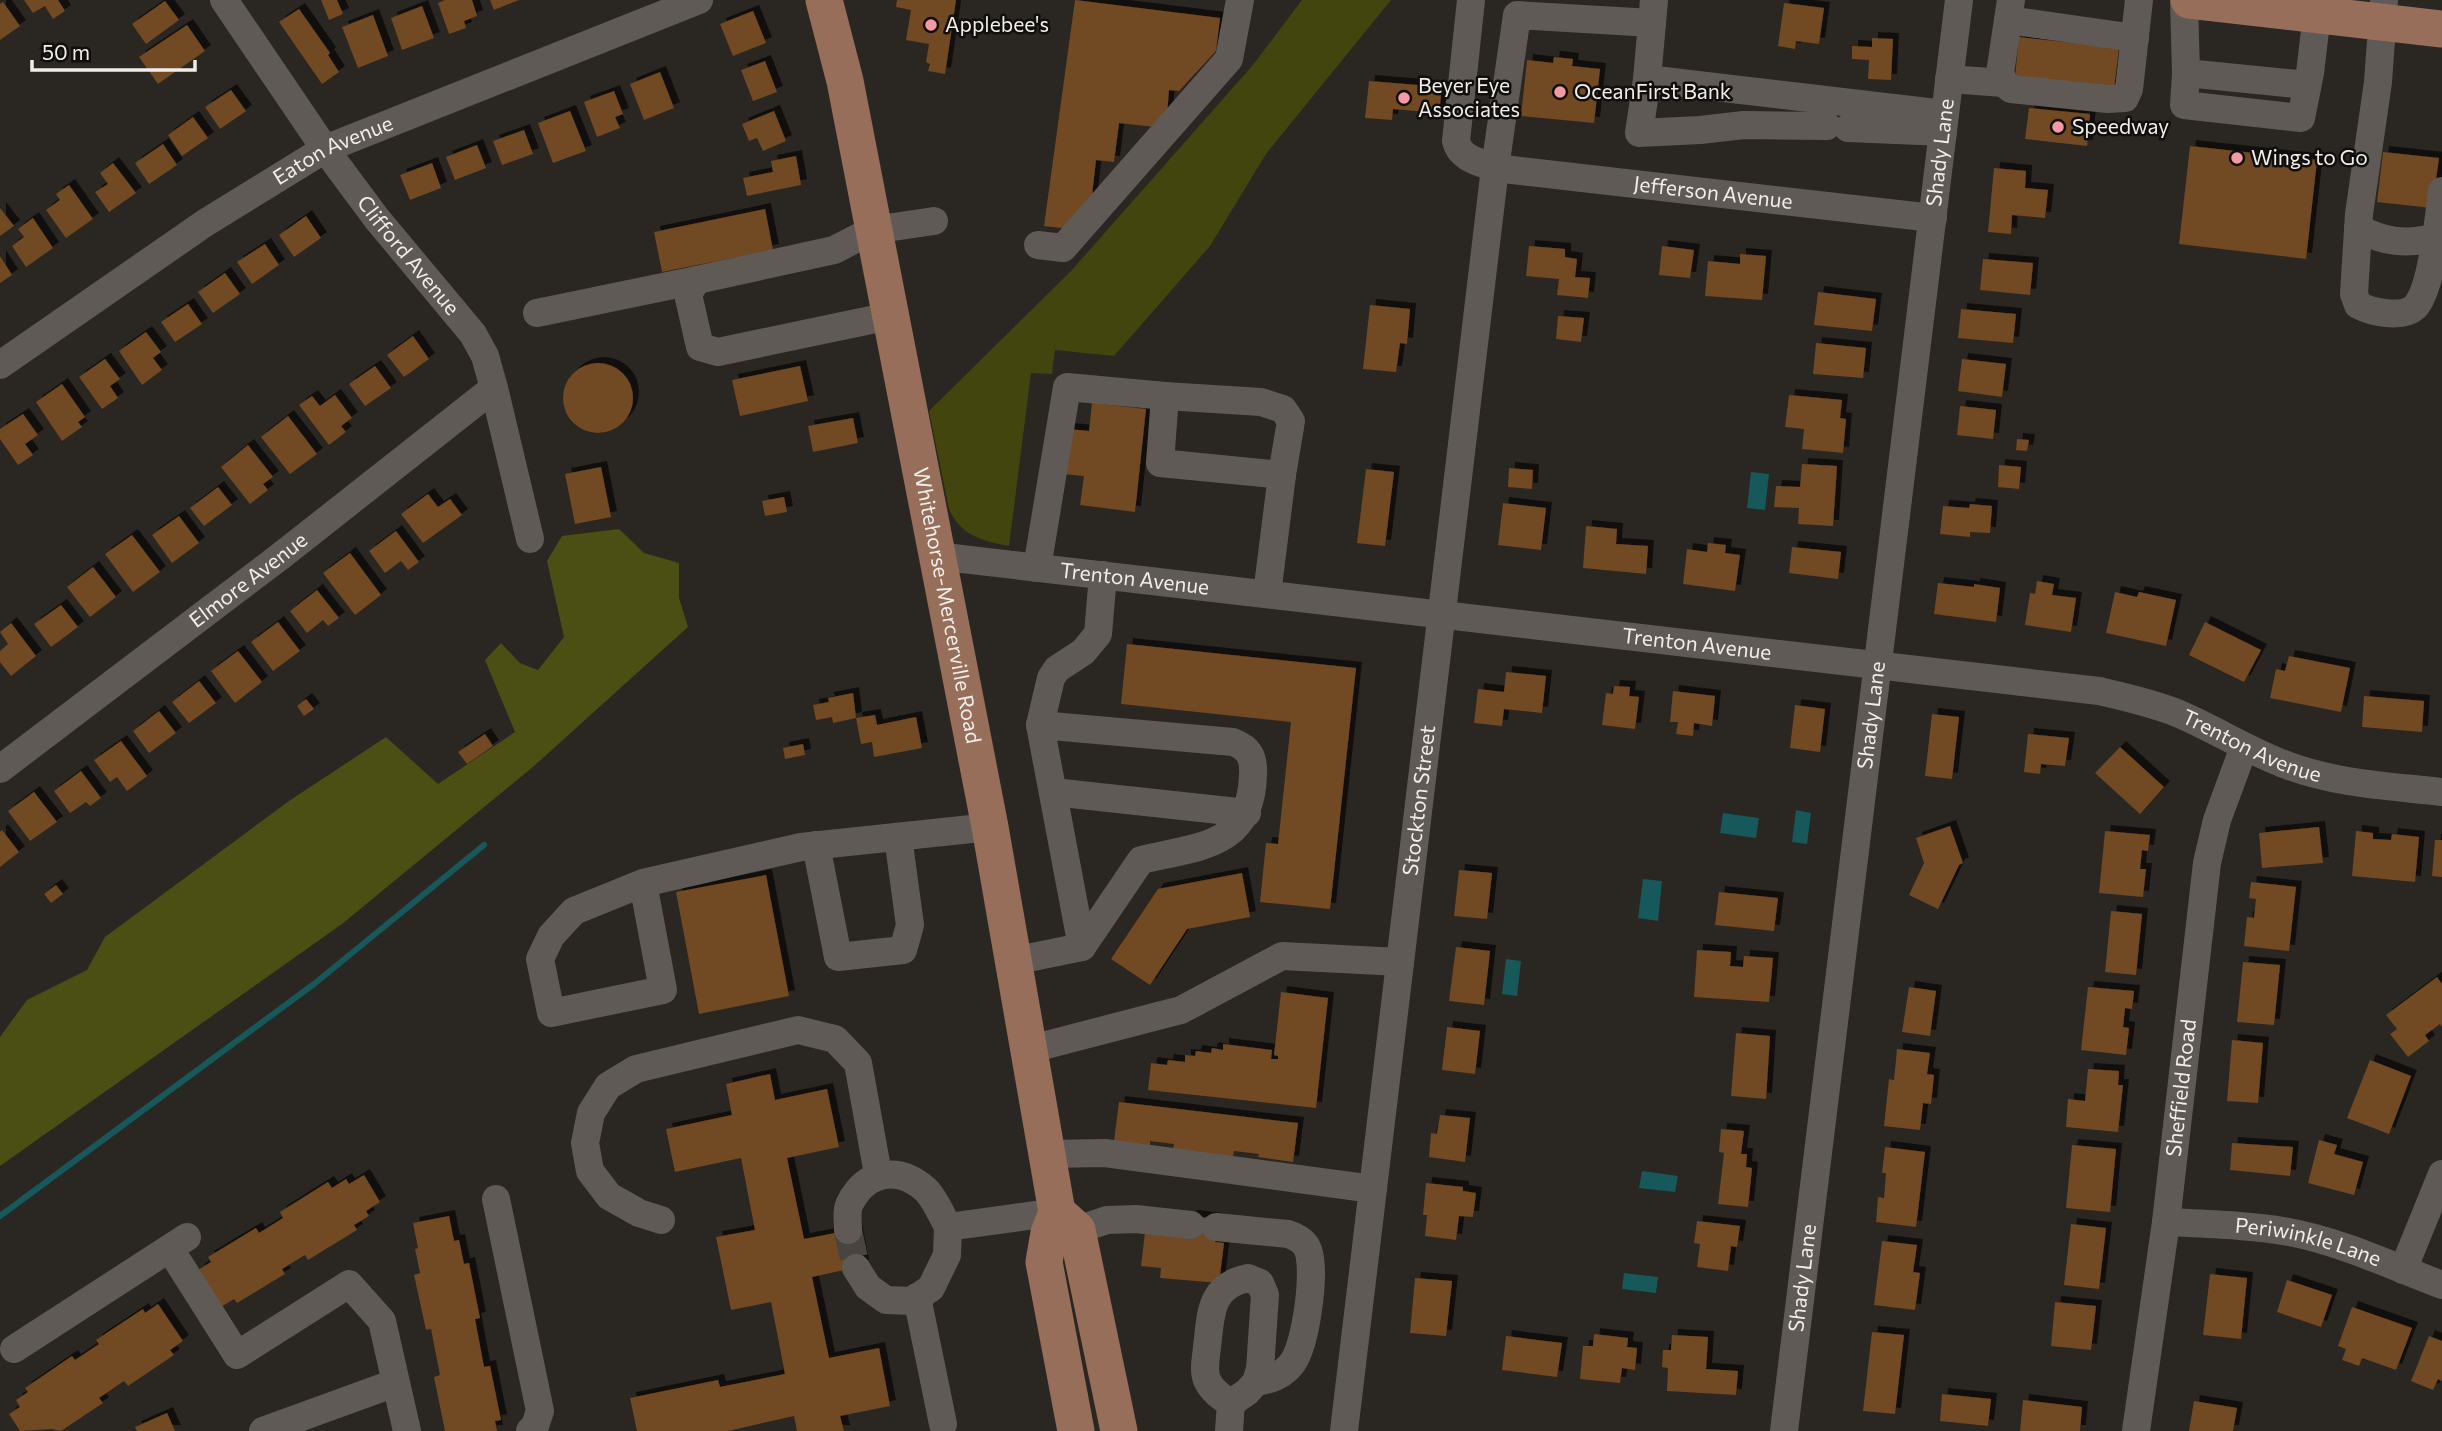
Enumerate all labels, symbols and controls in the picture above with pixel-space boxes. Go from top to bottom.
place label: Applebee's [945,11,1049,36]
marker: Applebee's [923,17,939,33]
scale bar [32,28,194,72]
text: 50 m [42,39,90,64]
place label: Beyer Eye Associates [1418,72,1520,121]
place label: OceanFirst Bank [1574,78,1731,103]
marker: OceanFirst Bank [1552,84,1568,100]
marker: Beyer Eye Associates [1396,90,1412,106]
street label: Shady Lane [1920,97,1958,208]
street label: Eaton Avenue [268,109,396,189]
place label: Speedway [2072,113,2169,138]
marker: Speedway [2050,119,2066,135]
place label: Wings to Go [2251,144,2368,169]
marker: Wings to Go [2229,150,2245,166]
street label: Jefferson Avenue [1632,170,1794,213]
street label: Clifford Avenue [353,190,466,319]
street label: Whitehorse-Mercerville Road [909,465,987,745]
street label: Elmore Avenue [184,526,312,632]
street label: Trenton Avenue [1059,557,1211,599]
street label: Trenton Avenue [1621,622,1773,664]
street label: Shady Lane [1851,660,1889,771]
street label: Trenton Avenue [2179,703,2324,786]
street label: Stockton Street [1396,724,1439,877]
street label: Sheffield Road [2160,1018,2200,1158]
street label: Periwinkle Lane [2234,1212,2385,1271]
street label: Shady Lane [1782,1223,1820,1333]

